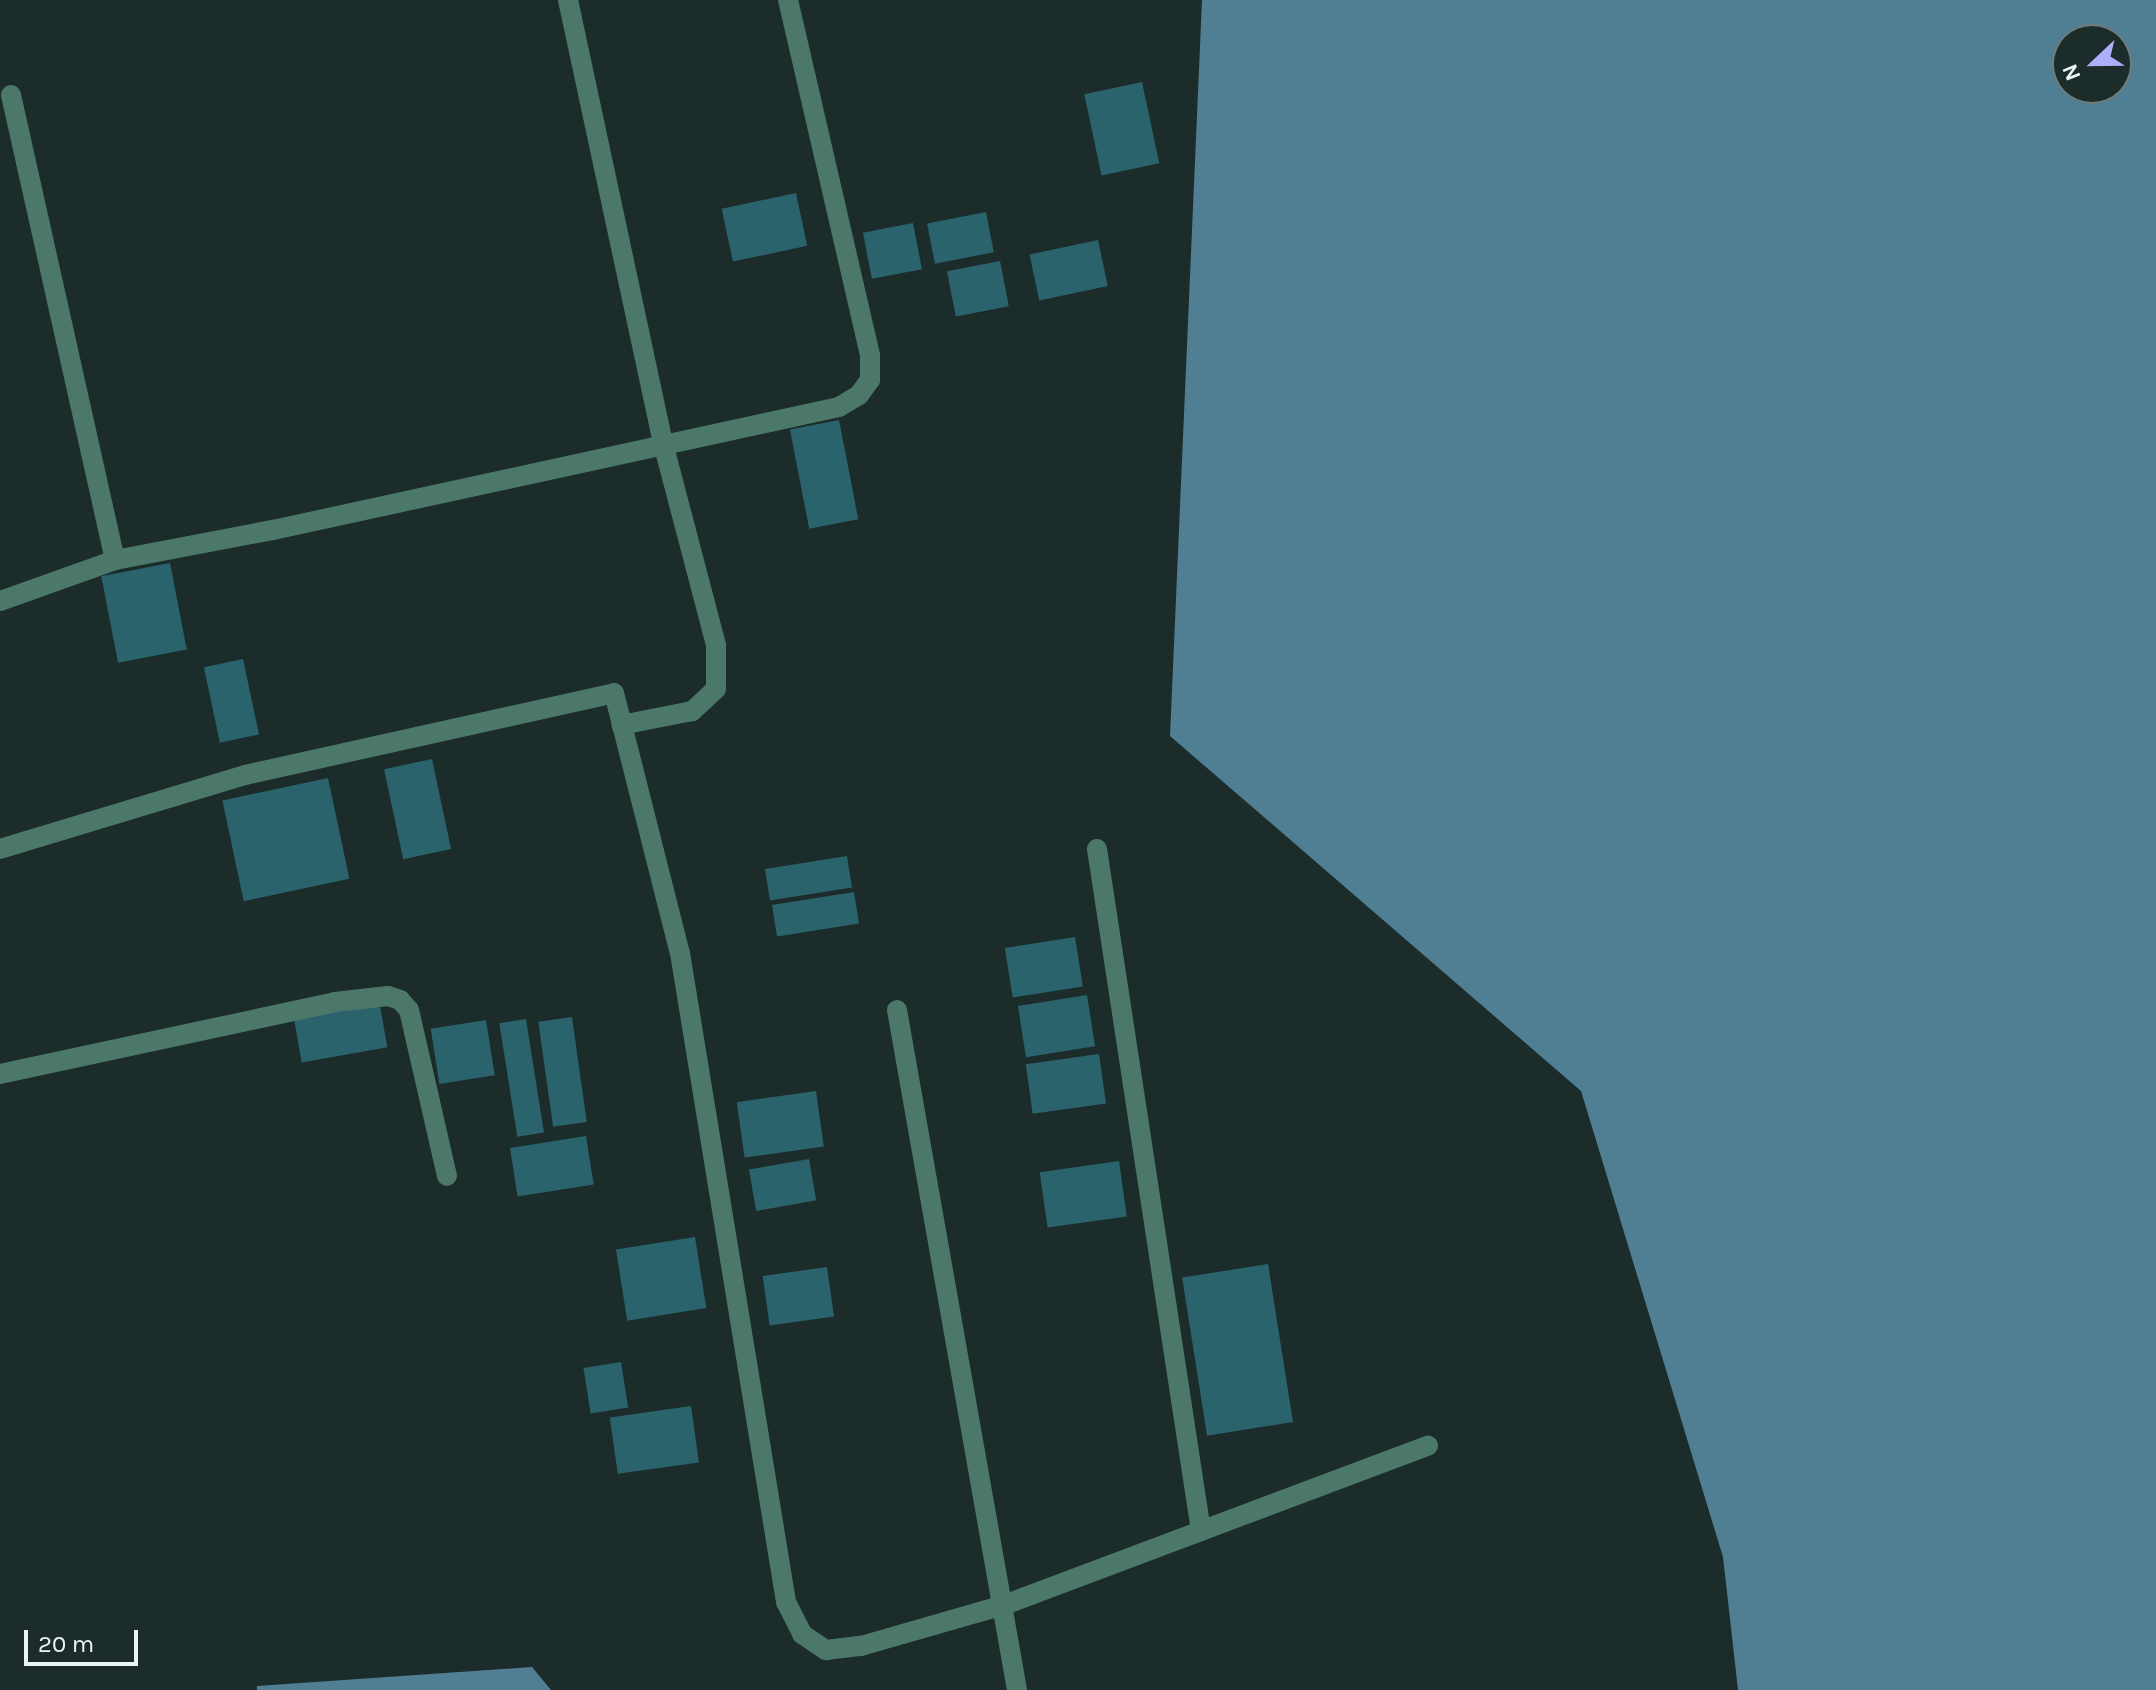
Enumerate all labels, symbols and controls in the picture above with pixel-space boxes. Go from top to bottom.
north arrow [2052,24,2132,104]
text: N [2057,60,2087,84]
scale bar [28,1614,142,1664]
text: 20 m [38,1630,94,1658]

